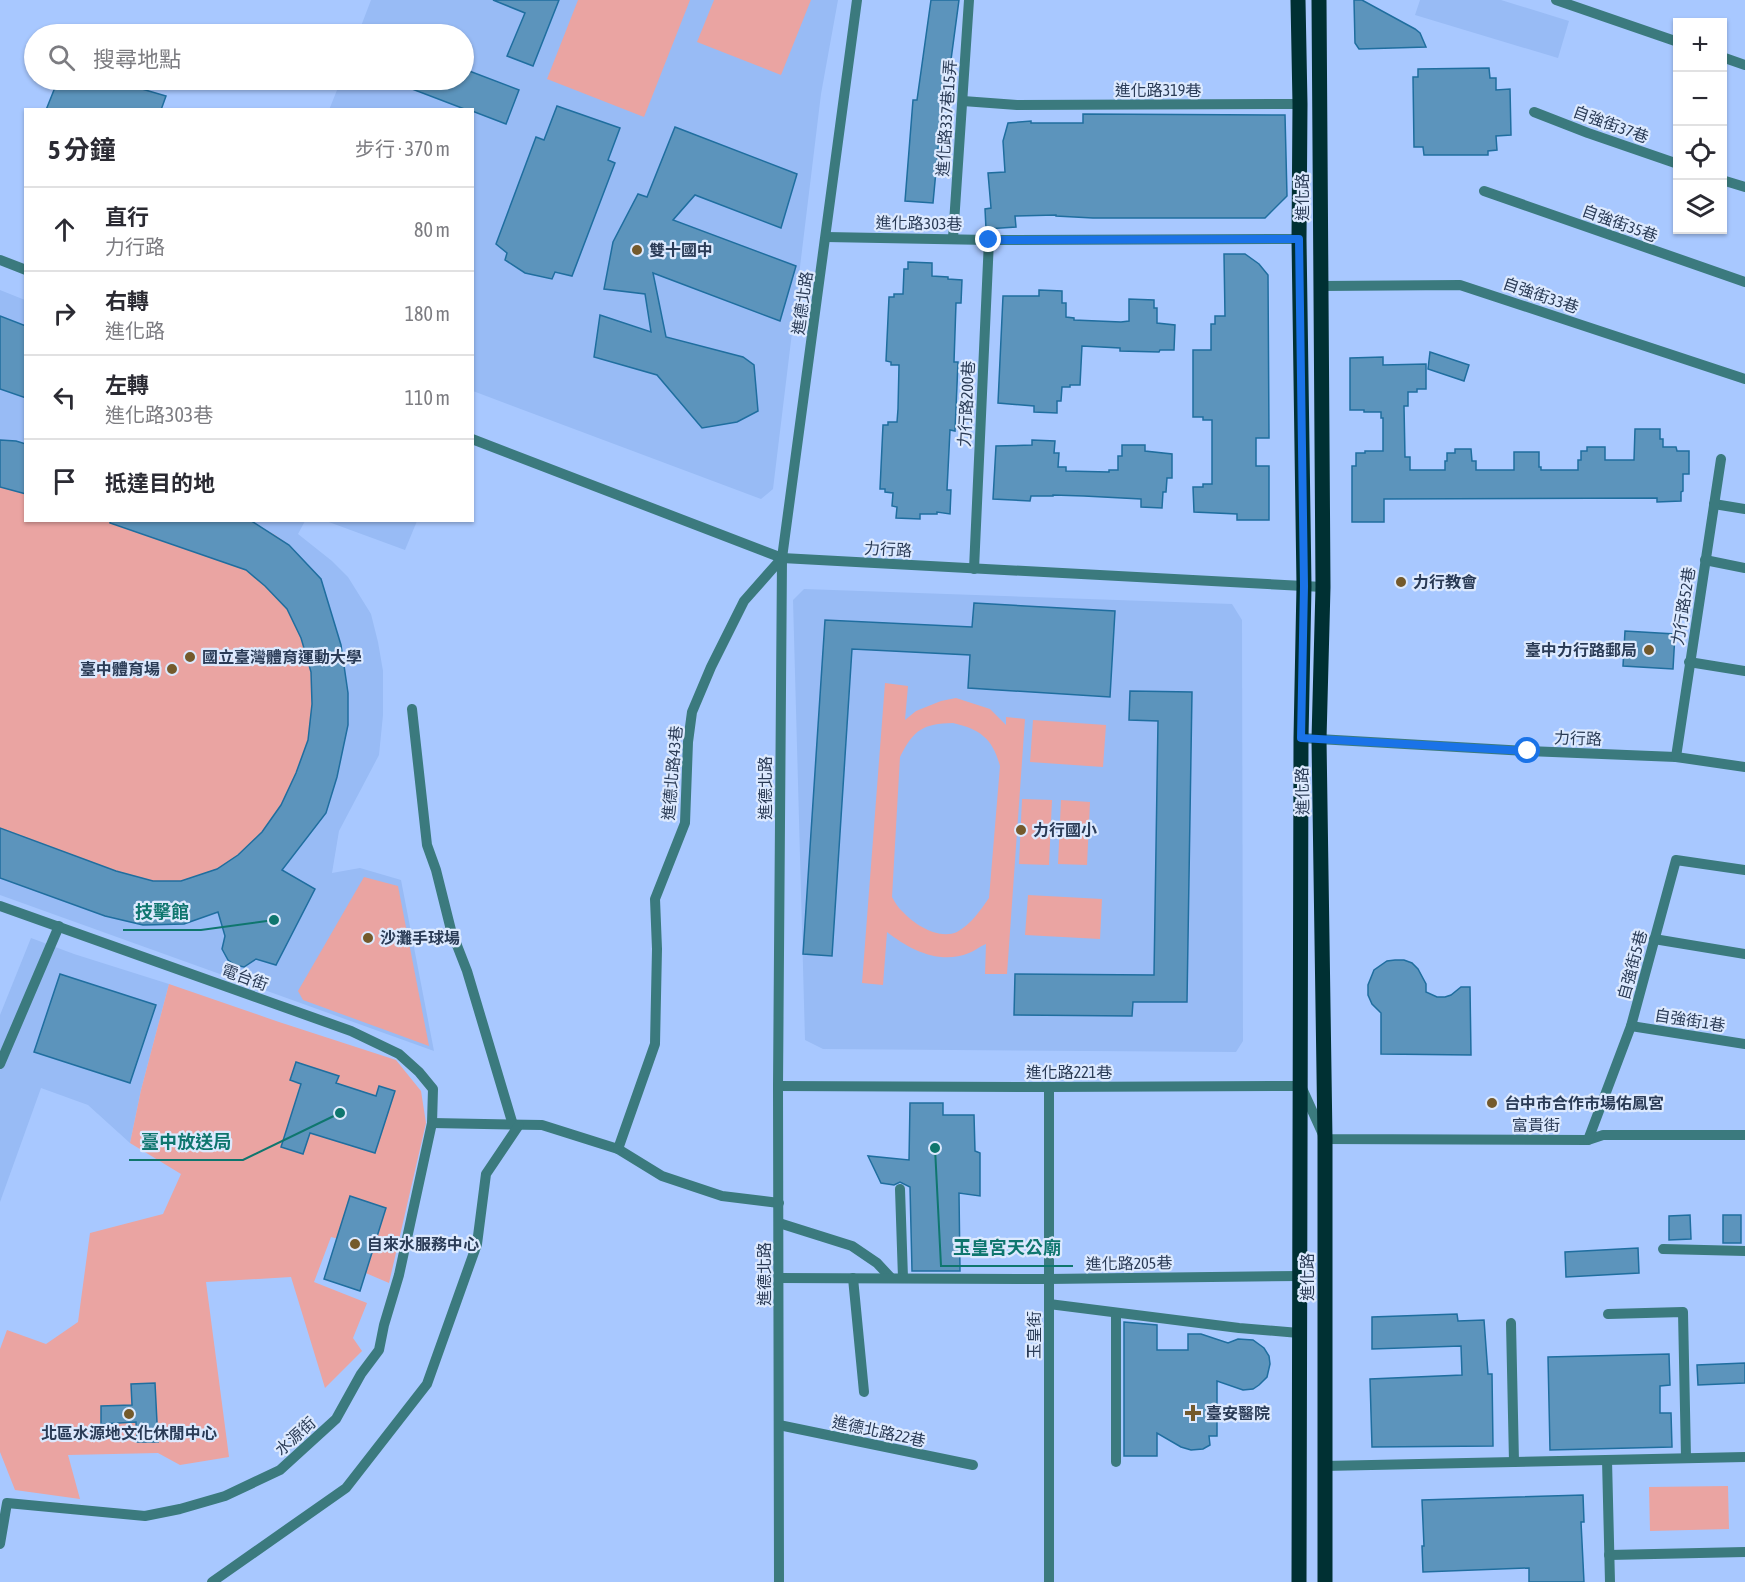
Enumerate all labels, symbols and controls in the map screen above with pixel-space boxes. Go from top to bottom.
map controls [1673,18,1727,234]
button: + [1673,18,1727,72]
search box [24,24,474,90]
icon: search [45,41,78,74]
text: 搜尋地點 [93,46,181,72]
street label: 進化路337巷15弄 [933,59,959,177]
button: − [1673,72,1727,126]
street label: 進化路319巷 [1115,81,1201,99]
street label: 自強街37巷 [1571,102,1651,146]
button: locate [1673,126,1727,180]
text: 5 分鐘 [48,135,116,165]
text: 步行 · 370 m [355,137,450,160]
street label: 進化路 [1293,173,1311,221]
button: layers [1673,180,1727,234]
street label: 自強街35巷 [1580,201,1660,245]
text: 直行 [105,204,149,230]
icon: ahead [48,213,81,246]
street label: 進化路303巷 [876,213,962,233]
text: 80 m [414,218,450,241]
route end [975,226,1001,252]
text: 力行路 [105,235,165,258]
place label: 雙十國中 [649,241,713,259]
marker: 雙十國中 [630,243,644,257]
street label: 進德北路 [789,270,815,336]
street label: 自強街33巷 [1501,274,1581,316]
text: 右轉 [105,288,149,314]
icon: right [48,297,81,330]
text: 180 m [405,302,450,325]
text: 進化路 [105,319,165,342]
street label: 力行路200巷 [955,360,977,448]
text: 左轉 [105,372,149,398]
icon: left [48,381,81,414]
text: 110 m [405,386,450,409]
text: 進化路303巷 [105,403,213,426]
icon: arrive [48,465,81,498]
text: 抵達目的地 [105,470,215,496]
street label: 力行路 [864,539,912,559]
street label: 力行路52巷 [1668,566,1698,646]
place label: 力行教會 [1413,573,1477,591]
marker: 力行教會 [1394,575,1408,589]
place label: 臺中力行路郵局 [1525,641,1637,659]
marker: 臺中力行路郵局 [1642,643,1656,657]
place label: 國立臺灣體育運動大學 [202,648,362,666]
marker: 國立臺灣體育運動大學 [183,650,197,664]
place label: 臺中體育場 [80,660,160,678]
marker: 臺中體育場 [165,662,179,676]
street label: 進德北路43巷 [659,725,685,821]
street label: 力行路 [1554,728,1602,748]
route start [1514,737,1540,763]
street label: 進德北路 [756,756,774,820]
street label: 進化路 [1293,767,1311,815]
place label: 力行國小 [1033,821,1097,839]
marker: 力行國小 [1014,823,1028,837]
callout: 技擊館 [123,894,201,930]
text: 技擊館 [135,901,189,922]
street label: 自強街5巷 [1614,928,1650,1002]
place label: 沙灘手球場 [380,929,460,947]
marker: 沙灘手球場 [361,931,375,945]
street label: 電台街 [219,960,271,994]
street label: 自強街1巷 [1653,1006,1727,1034]
street label: 進化路221巷 [1026,1063,1112,1081]
place label: 台中市合作市場佑鳳宮 [1504,1094,1664,1112]
marker: 台中市合作市場佑鳳宮 [1485,1096,1499,1110]
street label: 富貴街 [1512,1116,1560,1134]
callout: 臺中放送局 [129,1124,243,1160]
text: 臺中放送局 [141,1131,231,1152]
callout: 玉皇宮天公廟 [941,1230,1073,1266]
place label: 自來水服務中心 [367,1235,479,1253]
marker: 自來水服務中心 [348,1237,362,1251]
text: 玉皇宮天公廟 [953,1237,1061,1258]
street label: 進德北路 [755,1242,773,1306]
street label: 進化路205巷 [1086,1253,1172,1273]
street label: 進化路 [1298,1253,1316,1301]
street label: 玉皇街 [1025,1311,1043,1359]
marker: 臺安醫院 [1184,1404,1202,1422]
place label: 臺安醫院 [1206,1404,1270,1422]
marker: 北區水源地文化休閒中心 [122,1407,136,1421]
street label: 進德北路22巷 [831,1412,927,1450]
street label: 水源街 [271,1413,319,1459]
place label: 北區水源地文化休閒中心 [41,1424,217,1442]

